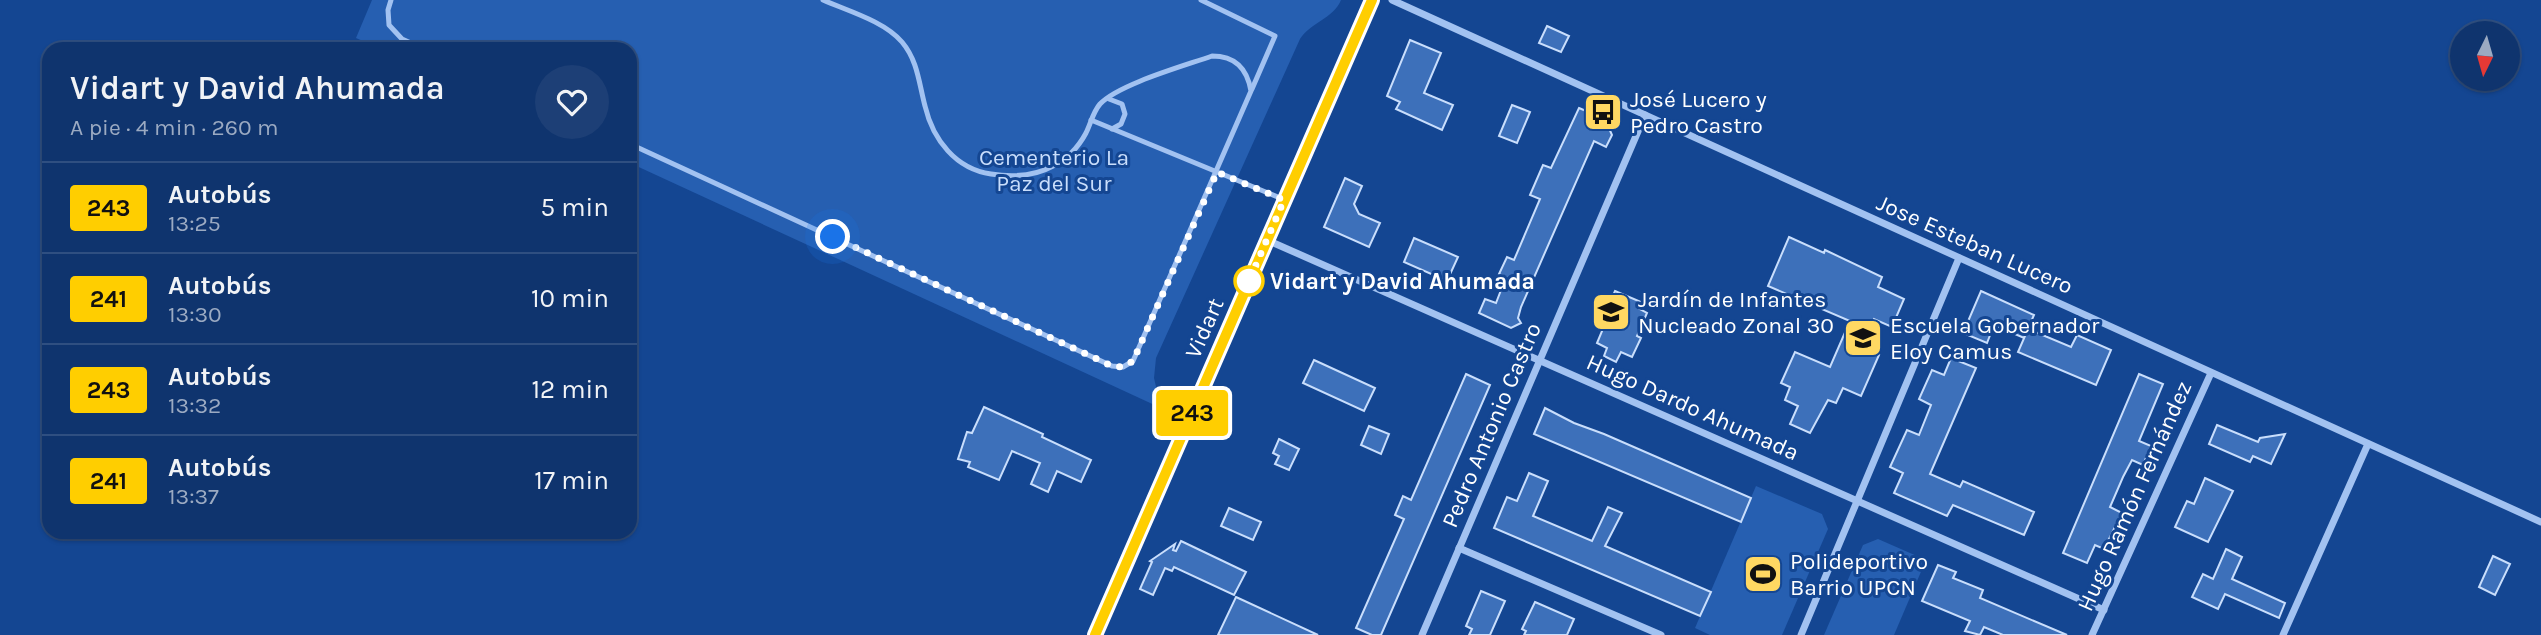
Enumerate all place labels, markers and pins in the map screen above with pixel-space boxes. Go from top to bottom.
place label: José Lucero y Pedro Castro [1630,86,1767,139]
bus stop icon: José Lucero y Pedro Castro [1582,91,1624,133]
marker: Vidart y David Ahumada [1234,266,1264,296]
place label: Vidart y David Ahumada [1270,268,1535,295]
place label: Jardín de Infantes Nucleado Zonal 30 [1638,286,1834,339]
school or university icon: Jardín de Infantes Nucleado Zonal 30 [1590,291,1632,333]
place label: Escuela Gobernador Eloy Camus [1890,312,2100,365]
school or university icon: Escuela Gobernador Eloy Camus [1842,317,1884,359]
place label: Polideportivo Barrio UPCN [1790,548,1928,601]
sports icon: Polideportivo Barrio UPCN [1742,553,1784,595]

